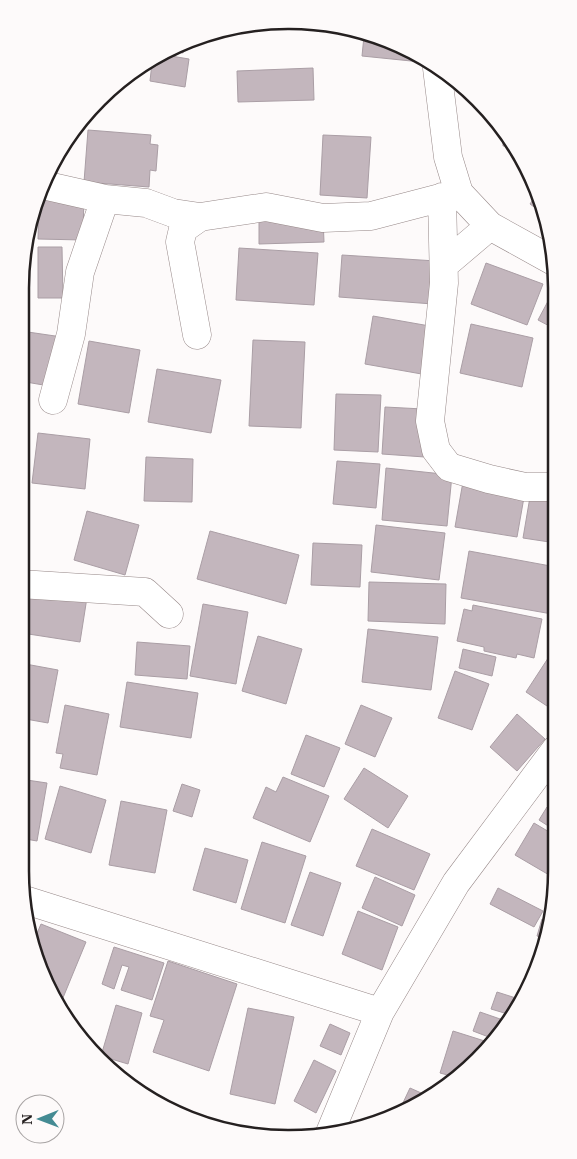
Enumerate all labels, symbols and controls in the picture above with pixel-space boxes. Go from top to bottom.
north arrow [15,1094,65,1144]
text: N [18,1114,36,1125]

